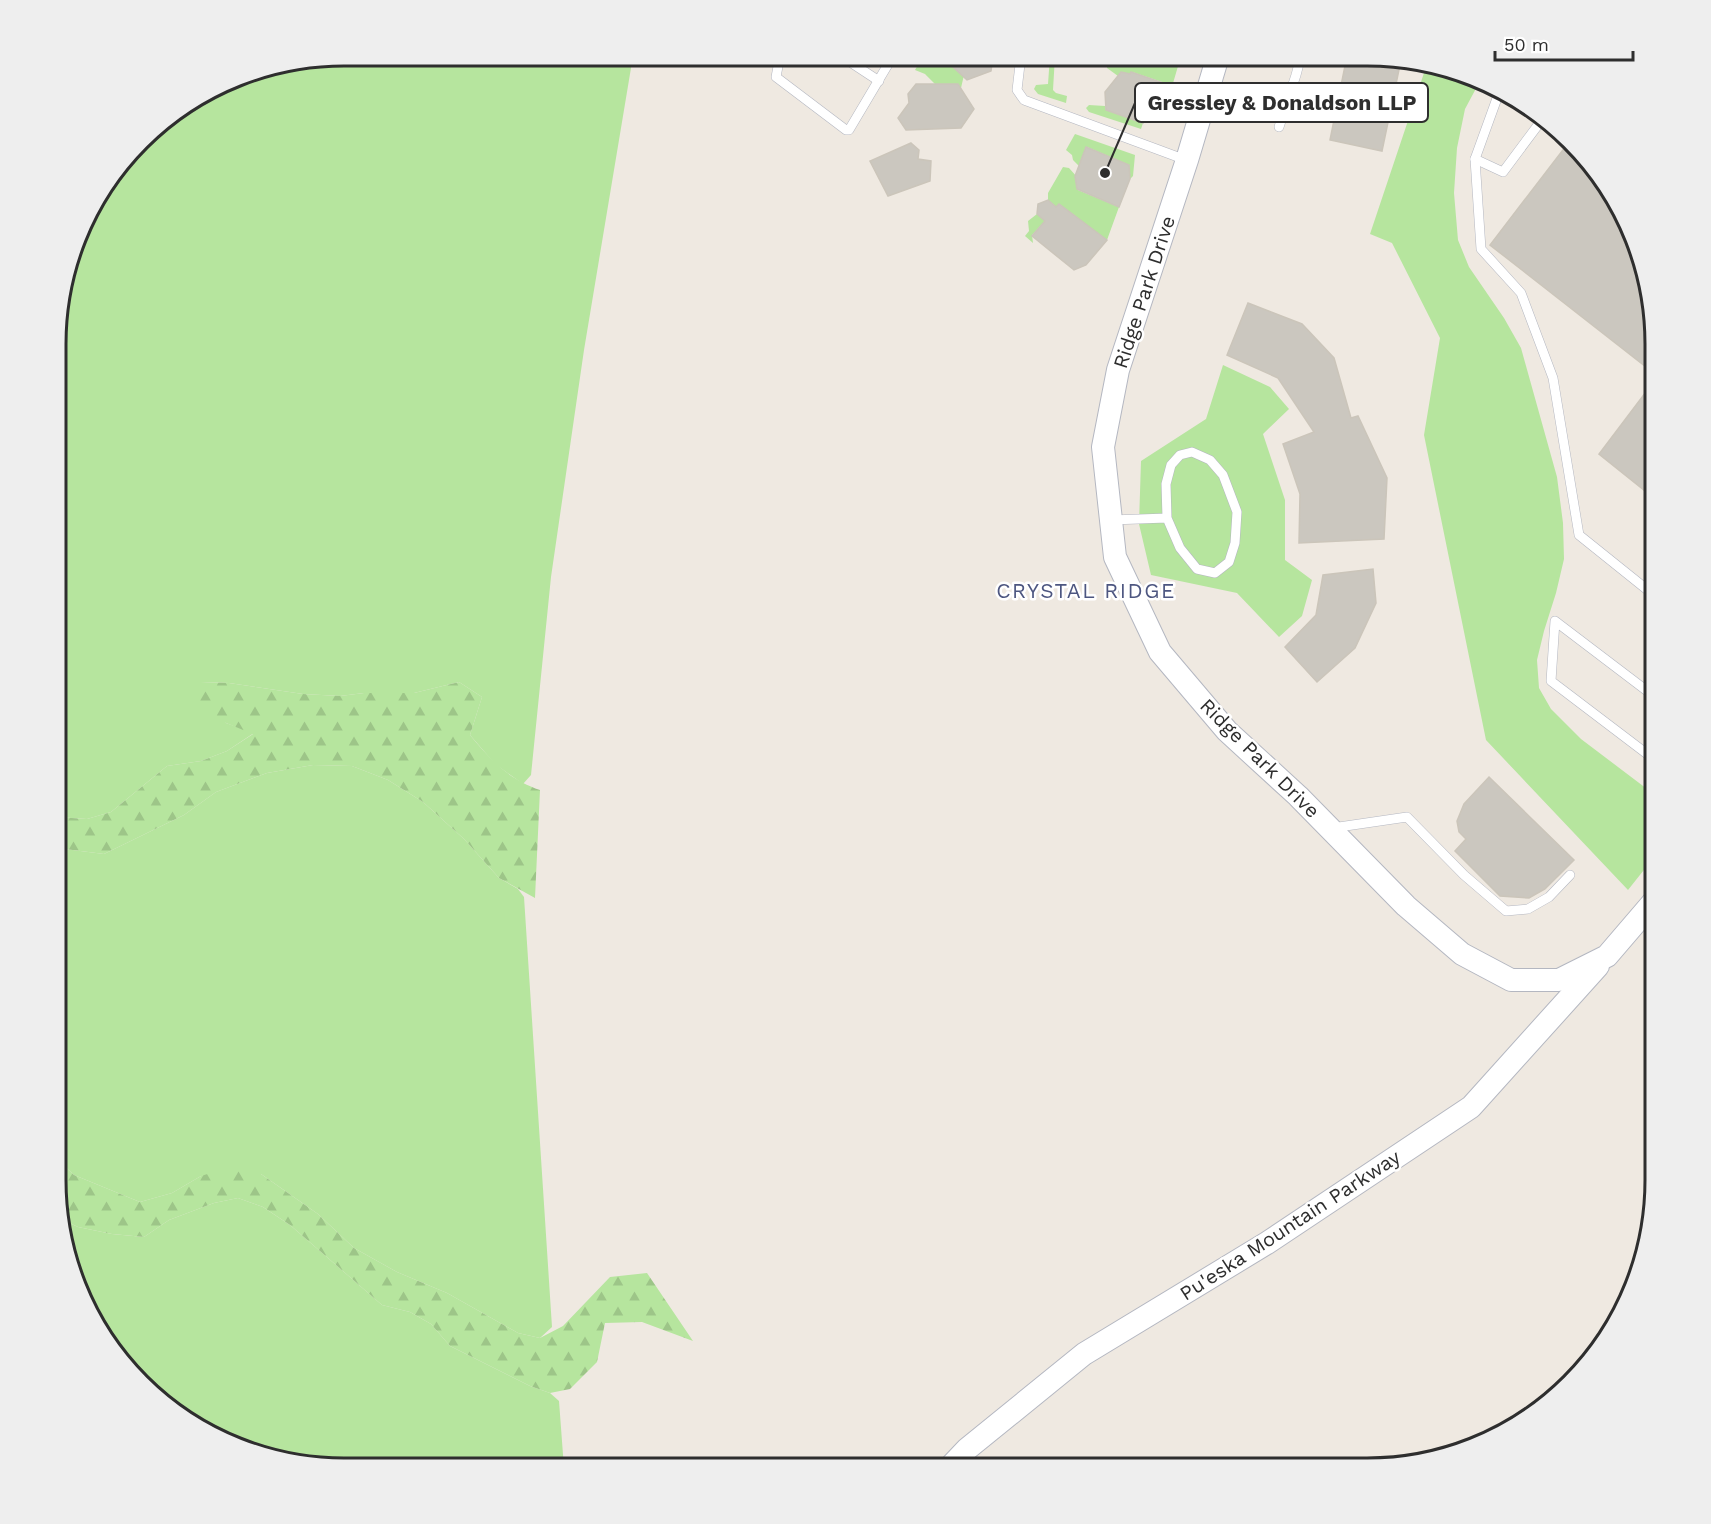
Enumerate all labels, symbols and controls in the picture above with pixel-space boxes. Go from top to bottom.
scale bar [1495,24,1633,62]
text: 50 m [1504,34,1549,55]
callout: Gressley & Donaldson LLP [1135,83,1428,122]
text: Gressley & Donaldson LLP [1147,90,1417,115]
street label: Ridge Park Drive [1108,213,1180,371]
district label: CRYSTAL RIDGE [996,578,1176,603]
street label: Ridge Park Drive [1195,693,1325,823]
street label: Pu'eska Mountain Parkway [1175,1144,1405,1305]

